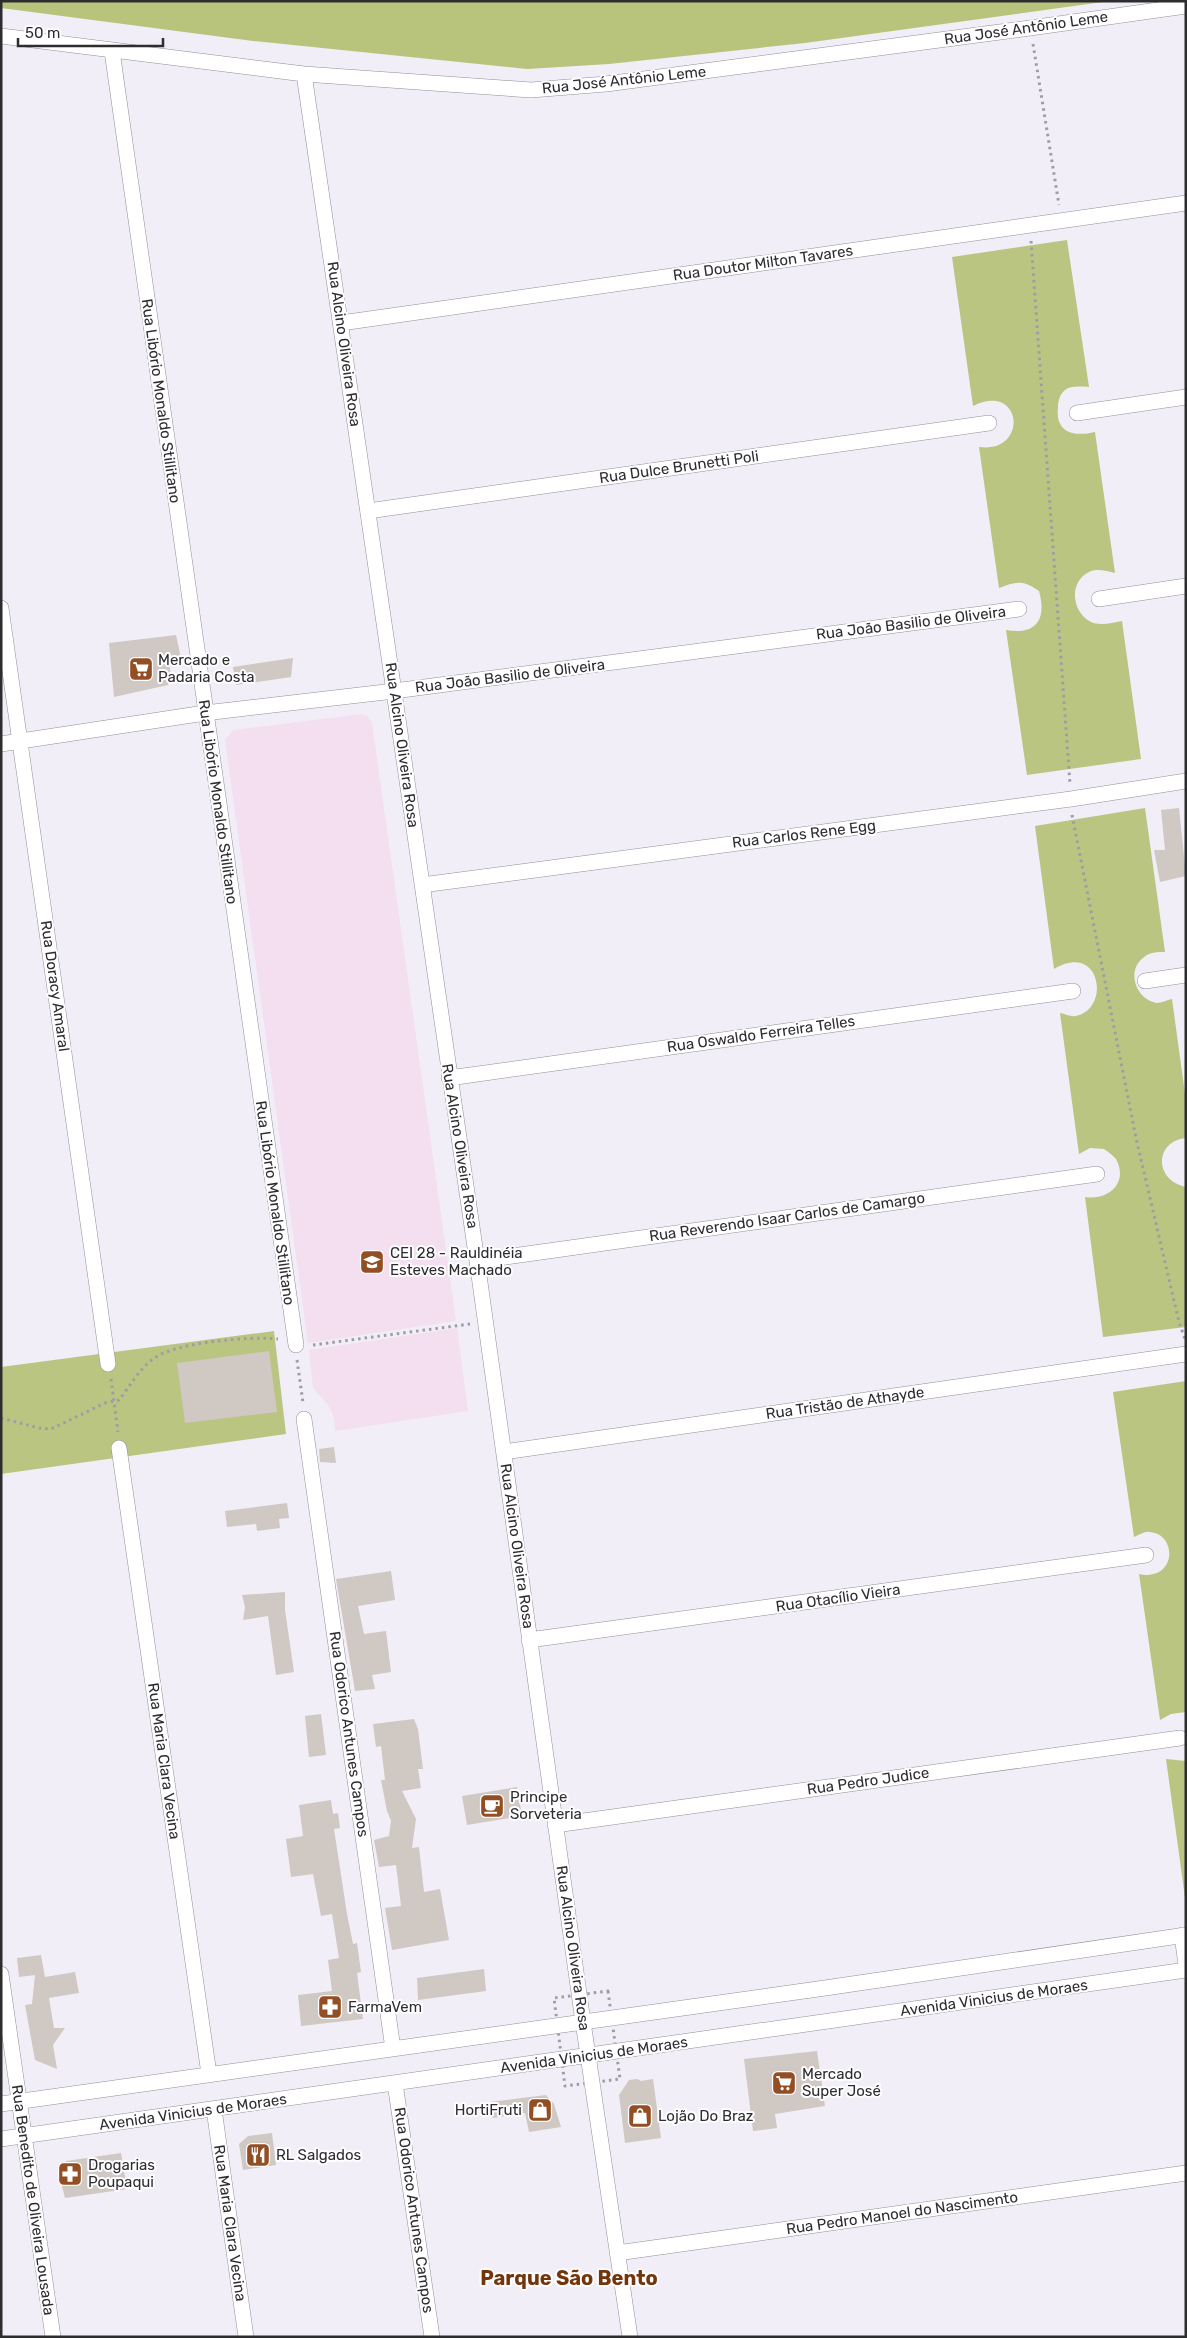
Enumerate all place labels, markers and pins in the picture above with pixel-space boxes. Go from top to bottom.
place label: Mercado e Padaria Costa [158,651,255,686]
supermarket icon: Mercado e Padaria Costa [128,656,154,682]
place label: CEI 28 - Rauldinéia Esteves Machado [390,1244,523,1279]
school or university icon: CEI 28 - Rauldinéia Esteves Machado [359,1249,385,1275]
place label: Principe Sorveteria [510,1788,582,1823]
cafe icon: Principe Sorveteria [479,1793,505,1819]
pharmacy icon: FarmaVem [317,1994,343,2020]
place label: FarmaVem [348,1998,422,2016]
place label: Mercado Super José [802,2065,881,2100]
supermarket icon: Mercado Super José [771,2070,797,2096]
shop icon: HortiFruti [527,2097,553,2123]
place label: HortiFruti [455,2101,522,2119]
shop icon: Lojão Do Braz [627,2103,653,2129]
place label: Lojão Do Braz [658,2107,754,2125]
restaurant icon: RL Salgados [245,2142,271,2168]
place label: RL Salgados [276,2146,362,2164]
place label: Drogarias Poupaqui [88,2156,155,2191]
pharmacy icon: Drogarias Poupaqui [57,2161,83,2187]

